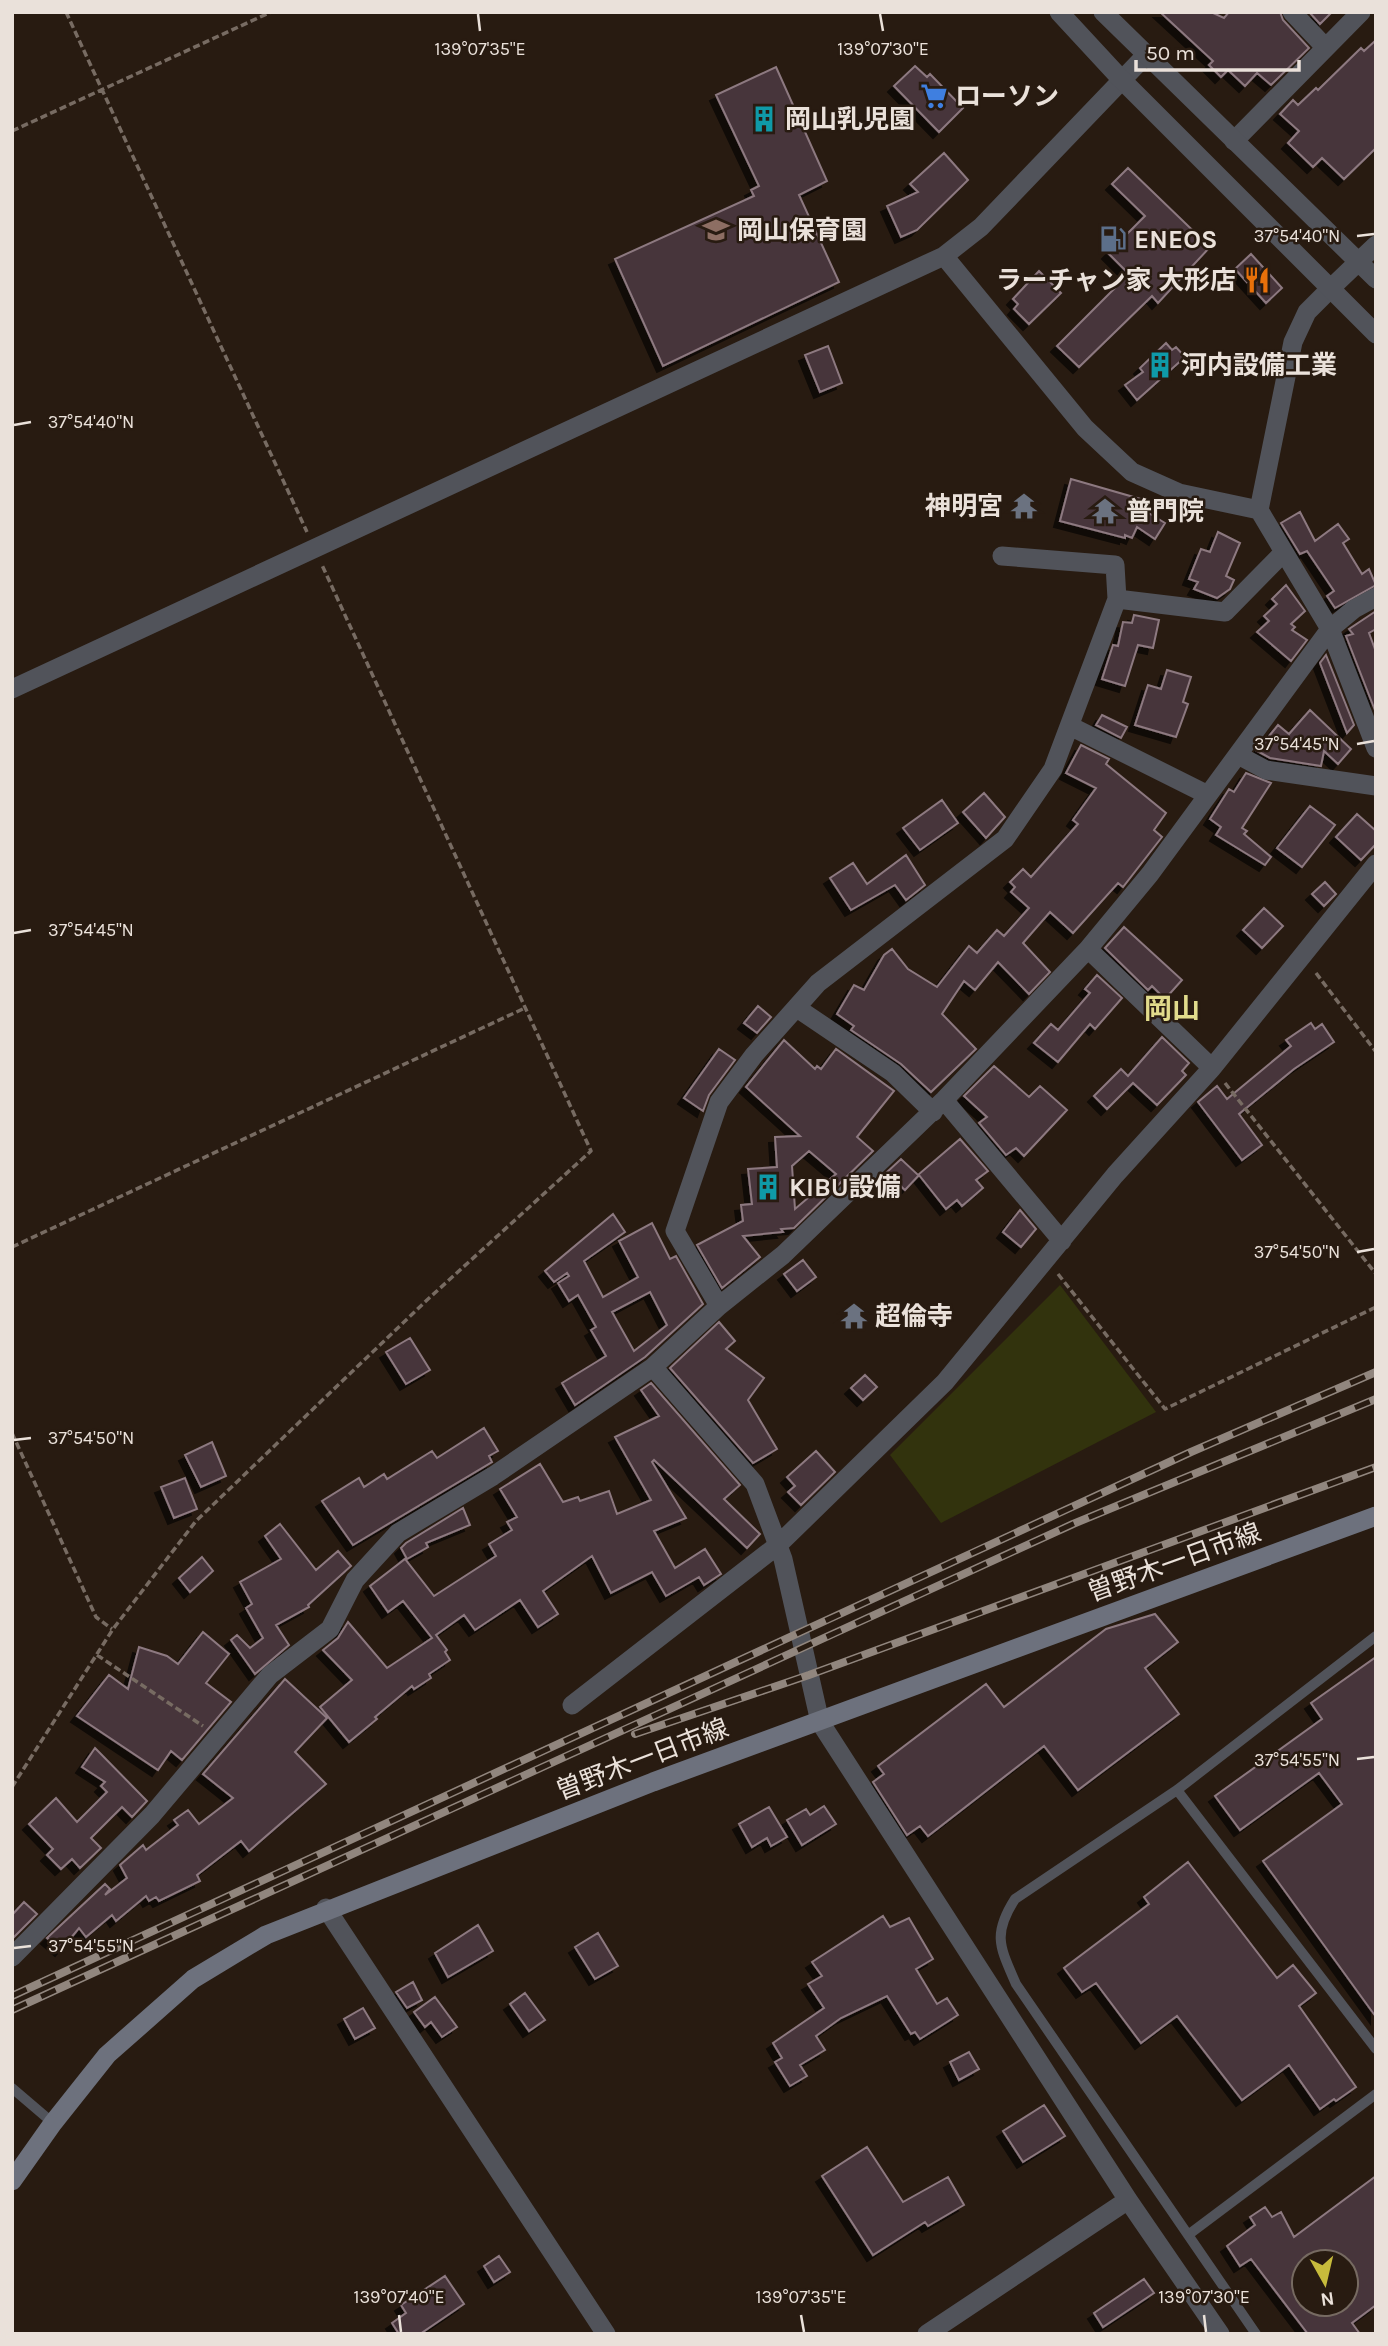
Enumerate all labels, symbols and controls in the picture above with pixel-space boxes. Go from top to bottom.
scale bar [1136,28,1299,72]
text: 139°07'35"E [434,38,526,60]
text: 139°07'30"E [837,38,929,60]
text: 50 m [1146,41,1195,65]
supermarket icon: ローソン [919,81,949,111]
place label: ローソン [955,81,1059,112]
building icon: 岡山乳児園 [749,104,779,134]
place label: 岡山乳児園 [785,104,915,135]
school or university icon: 岡山保育園 [701,215,731,245]
place label: 岡山保育園 [737,215,867,246]
fuel station icon: ENEOS [1098,224,1128,254]
place label: ENEOS [1134,224,1217,255]
text: 37°54'40"N [1254,225,1340,247]
place label: ラーチャン家 大形店 [996,265,1236,296]
restaurant icon: ラーチャン家 大形店 [1242,265,1272,295]
building icon: 河内設備工業 [1145,350,1175,380]
place label: 河内設備工業 [1181,350,1337,381]
text: 37°54'40"N [48,411,134,433]
place label: 神明宮 [925,491,1003,522]
temple icon: 神明宮 [1009,491,1039,521]
temple icon: 普門院 [1090,496,1120,526]
place label: 普門院 [1126,496,1204,527]
text: 37°54'45"N [1254,733,1340,755]
text: 37°54'45"N [48,919,134,941]
district label: 岡山 [1144,992,1200,1025]
building icon: KIBU設備 [753,1172,783,1202]
place label: KIBU設備 [789,1172,901,1203]
text: 37°54'50"N [1254,1241,1340,1263]
temple icon: 超倫寺 [839,1301,869,1331]
place label: 超倫寺 [875,1301,953,1332]
text: 37°54'50"N [48,1427,134,1449]
street label: 曽野木一日市線 [1083,1517,1265,1608]
street label: 曽野木一日市線 [552,1712,733,1807]
text: 37°54'55"N [1254,1749,1340,1771]
text: 37°54'55"N [48,1935,134,1957]
north arrow [1290,2248,1360,2318]
text: 139°07'40"E [353,2286,445,2308]
text: 139°07'35"E [755,2286,847,2308]
text: 139°07'30"E [1158,2286,1250,2308]
text: N [1319,2287,1336,2311]

